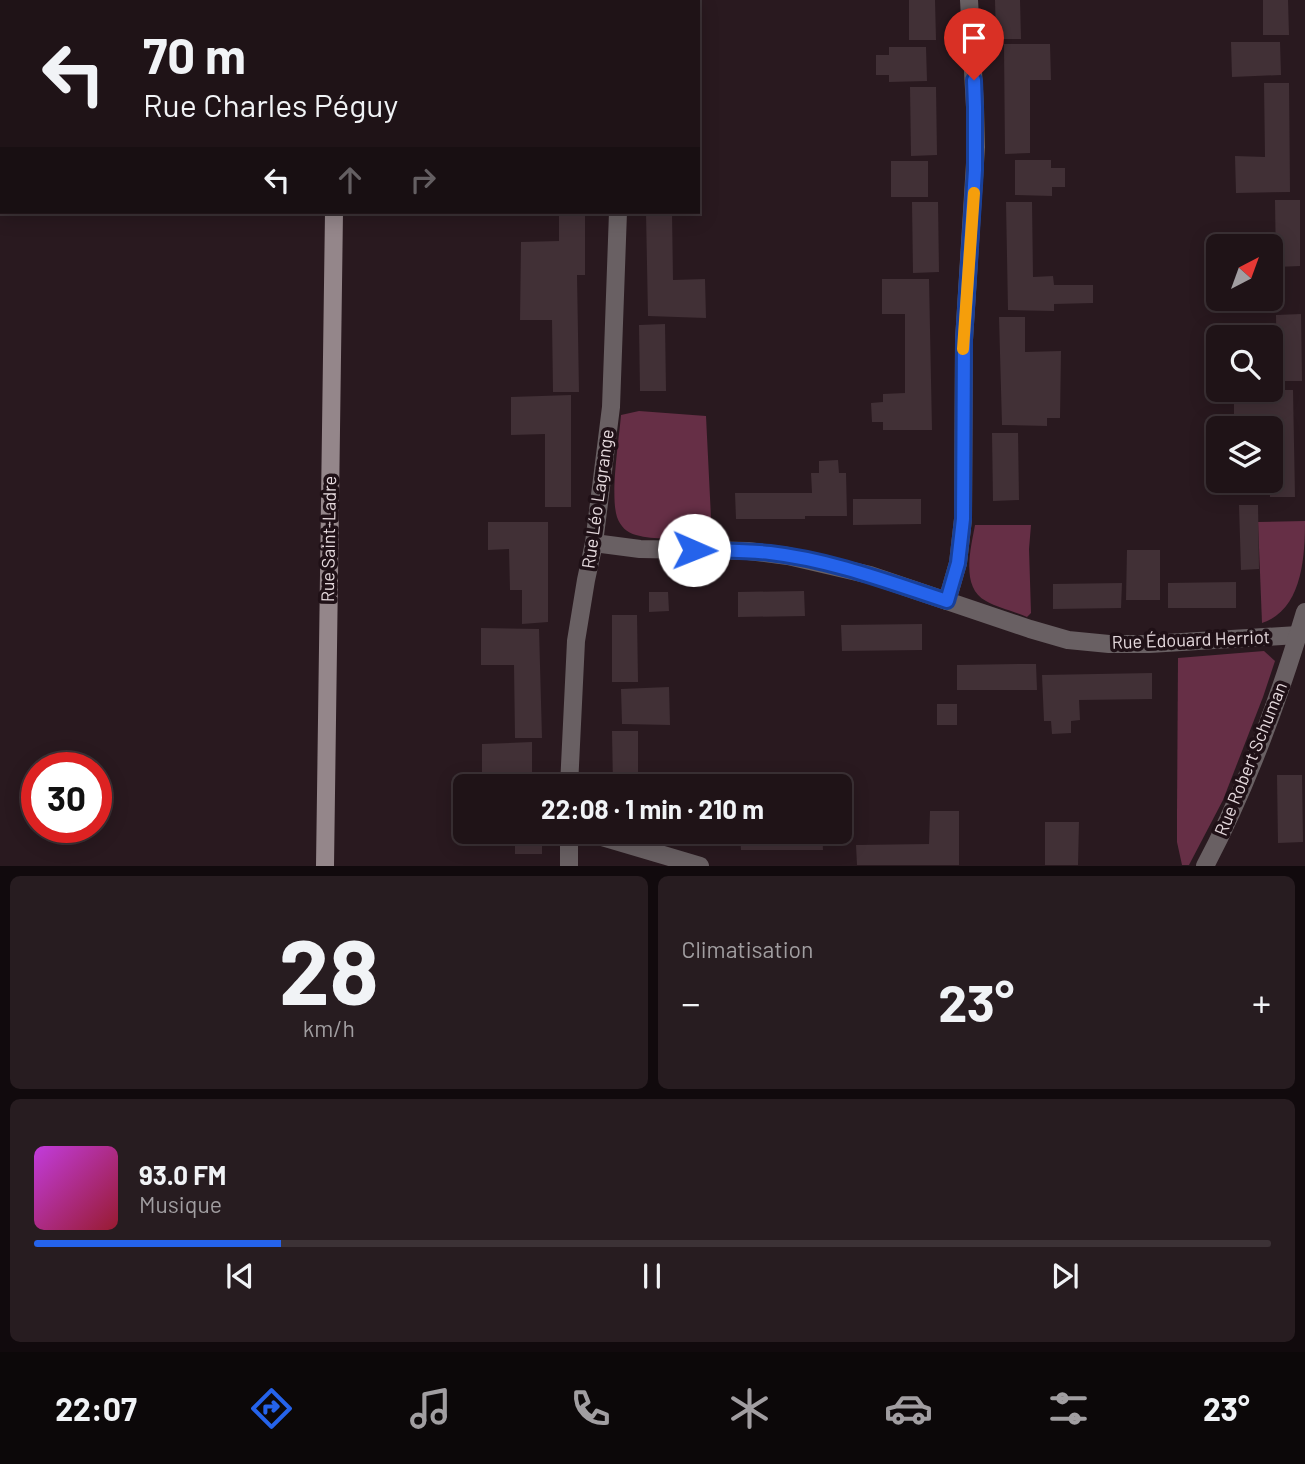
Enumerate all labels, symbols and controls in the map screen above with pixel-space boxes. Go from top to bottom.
pin [944,8,1004,80]
icon: arrive [955,19,993,57]
text: 70 m [143,25,246,84]
icon: left [28,28,119,119]
text: Rue Charles Péguy [143,85,398,123]
icon: left [258,161,296,199]
icon: ahead [331,161,369,199]
icon: right [404,161,442,199]
north arrow [1206,234,1283,312]
map controls [1206,234,1283,493]
button: search [1206,325,1283,402]
button: layers [1206,416,1283,493]
street label: Rue Léo Lagrange [576,428,618,570]
street label: Rue Saint-Ladre [316,476,340,602]
position arrow [657,513,731,587]
street label: Rue Édouard Herriot [1111,625,1271,653]
street label: Rue Robert Schuman [1209,679,1291,839]
speed limit sign: 30 [21,752,112,843]
text: 22:08 · 1 min · 210 m [541,793,764,824]
text: 28 [279,914,379,1023]
text: Climatisation [682,935,813,963]
text: 23° [938,970,1014,1032]
text: − [682,979,701,1025]
text: + [1252,979,1271,1025]
text: km/h [303,1014,355,1042]
text: 93.0 FM [139,1159,226,1190]
text: Musique [139,1190,222,1218]
icon: previous [221,1257,259,1295]
icon: pause [633,1257,671,1295]
icon: next [1046,1257,1084,1295]
icon: directions [247,1384,296,1433]
icon: music [406,1384,455,1433]
icon: phone [566,1384,615,1433]
icon: climate [725,1384,774,1433]
icon: car [884,1384,933,1433]
icon: filters [1044,1384,1093,1433]
text: 22:07 [55,1389,137,1427]
text: 23° [1203,1389,1250,1427]

